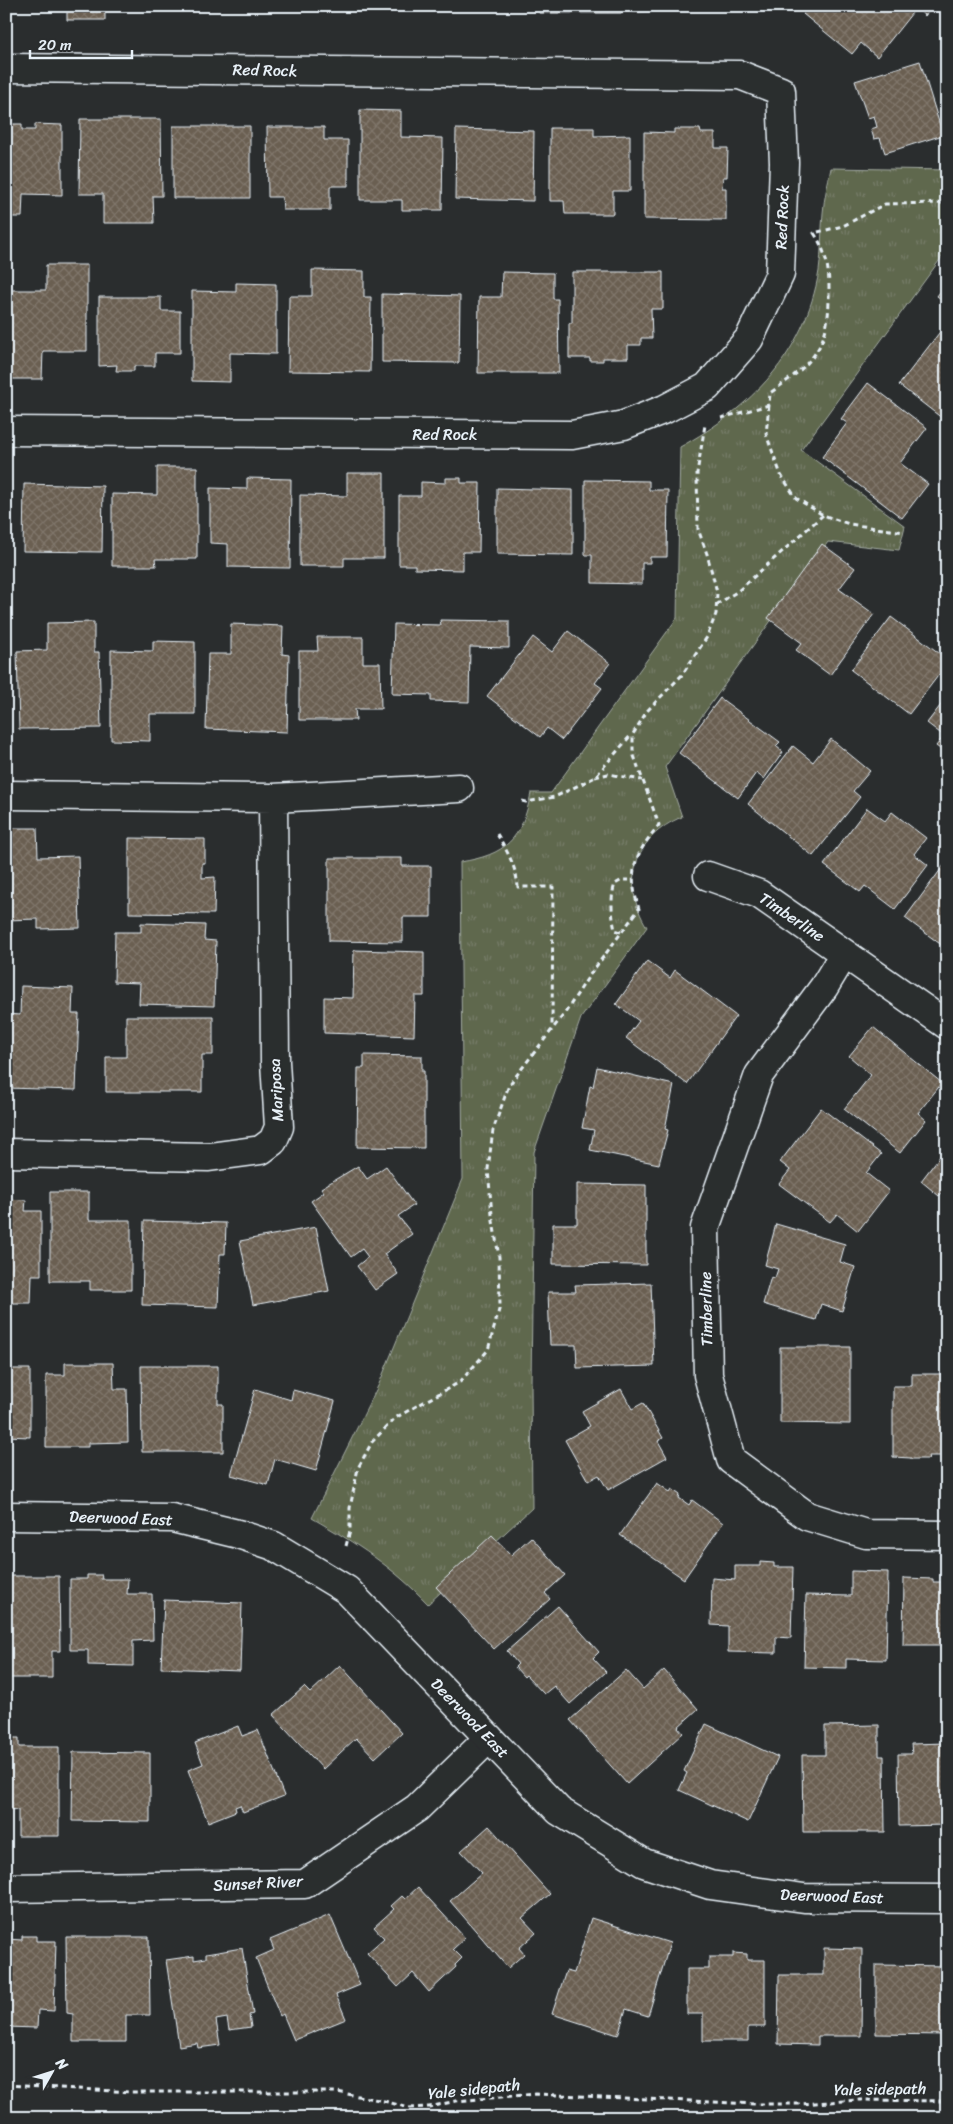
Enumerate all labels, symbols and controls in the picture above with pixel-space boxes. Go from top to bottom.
scale bar [30,28,132,60]
text: 20 m [38,32,72,58]
street label: Red Rock [232,55,298,85]
street label: Red Rock [766,184,798,250]
street label: Red Rock [413,420,477,449]
street label: Timberline [753,884,831,950]
street label: Mariposa [260,1058,292,1122]
street label: Timberline [691,1271,721,1347]
street label: Deerwood East [69,1502,173,1534]
street label: Deerwood East [424,1671,516,1765]
street label: Sunset River [212,1866,305,1900]
street label: Deerwood East [780,1880,884,1912]
north arrow [28,2046,78,2096]
text: N [48,2052,75,2076]
street label: Yale sidepath [427,2070,521,2108]
street label: Yale sidepath [834,2074,926,2104]

